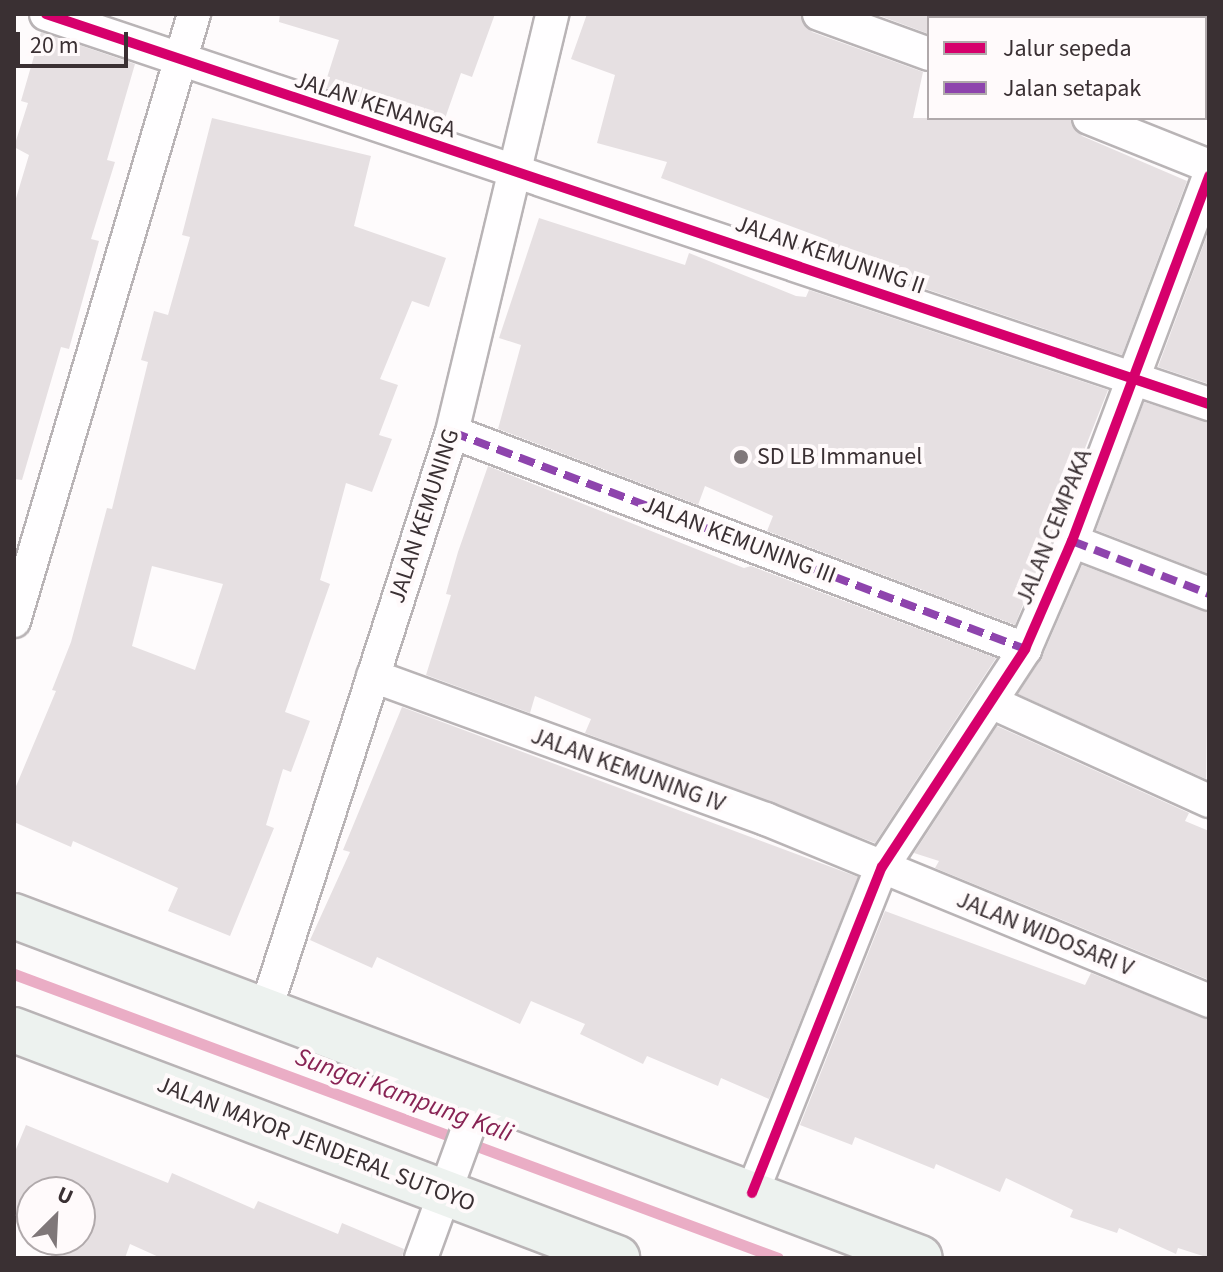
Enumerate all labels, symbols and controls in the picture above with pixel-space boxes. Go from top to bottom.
scale bar [20,16,132,66]
legend [927,16,1207,120]
text: 20 m [30,28,79,63]
text: Jalur sepeda [1003,31,1132,66]
street label: JALAN KENANGA [291,65,459,145]
text: Jalan setapak [1003,71,1141,106]
street label: JALAN KEMUNING II [731,209,929,301]
street label: JALAN KEMUNING [382,425,466,607]
place label: SD LB Immanuel [757,443,922,471]
street label: JALAN CEMPAKA [1010,445,1098,609]
marker: SD LB Immanuel [732,448,750,466]
street label: JALAN KEMUNING III [638,490,840,590]
street label: JALAN KEMUNING IV [527,721,729,819]
street label: JALAN WIDOSARI V [952,885,1138,983]
water label: Sungai Kampung Kali [291,1041,517,1149]
street label: JALAN MAYOR JENDERAL SUTOYO [153,1070,479,1218]
north arrow [16,1176,96,1256]
text: U [52,1178,78,1213]

